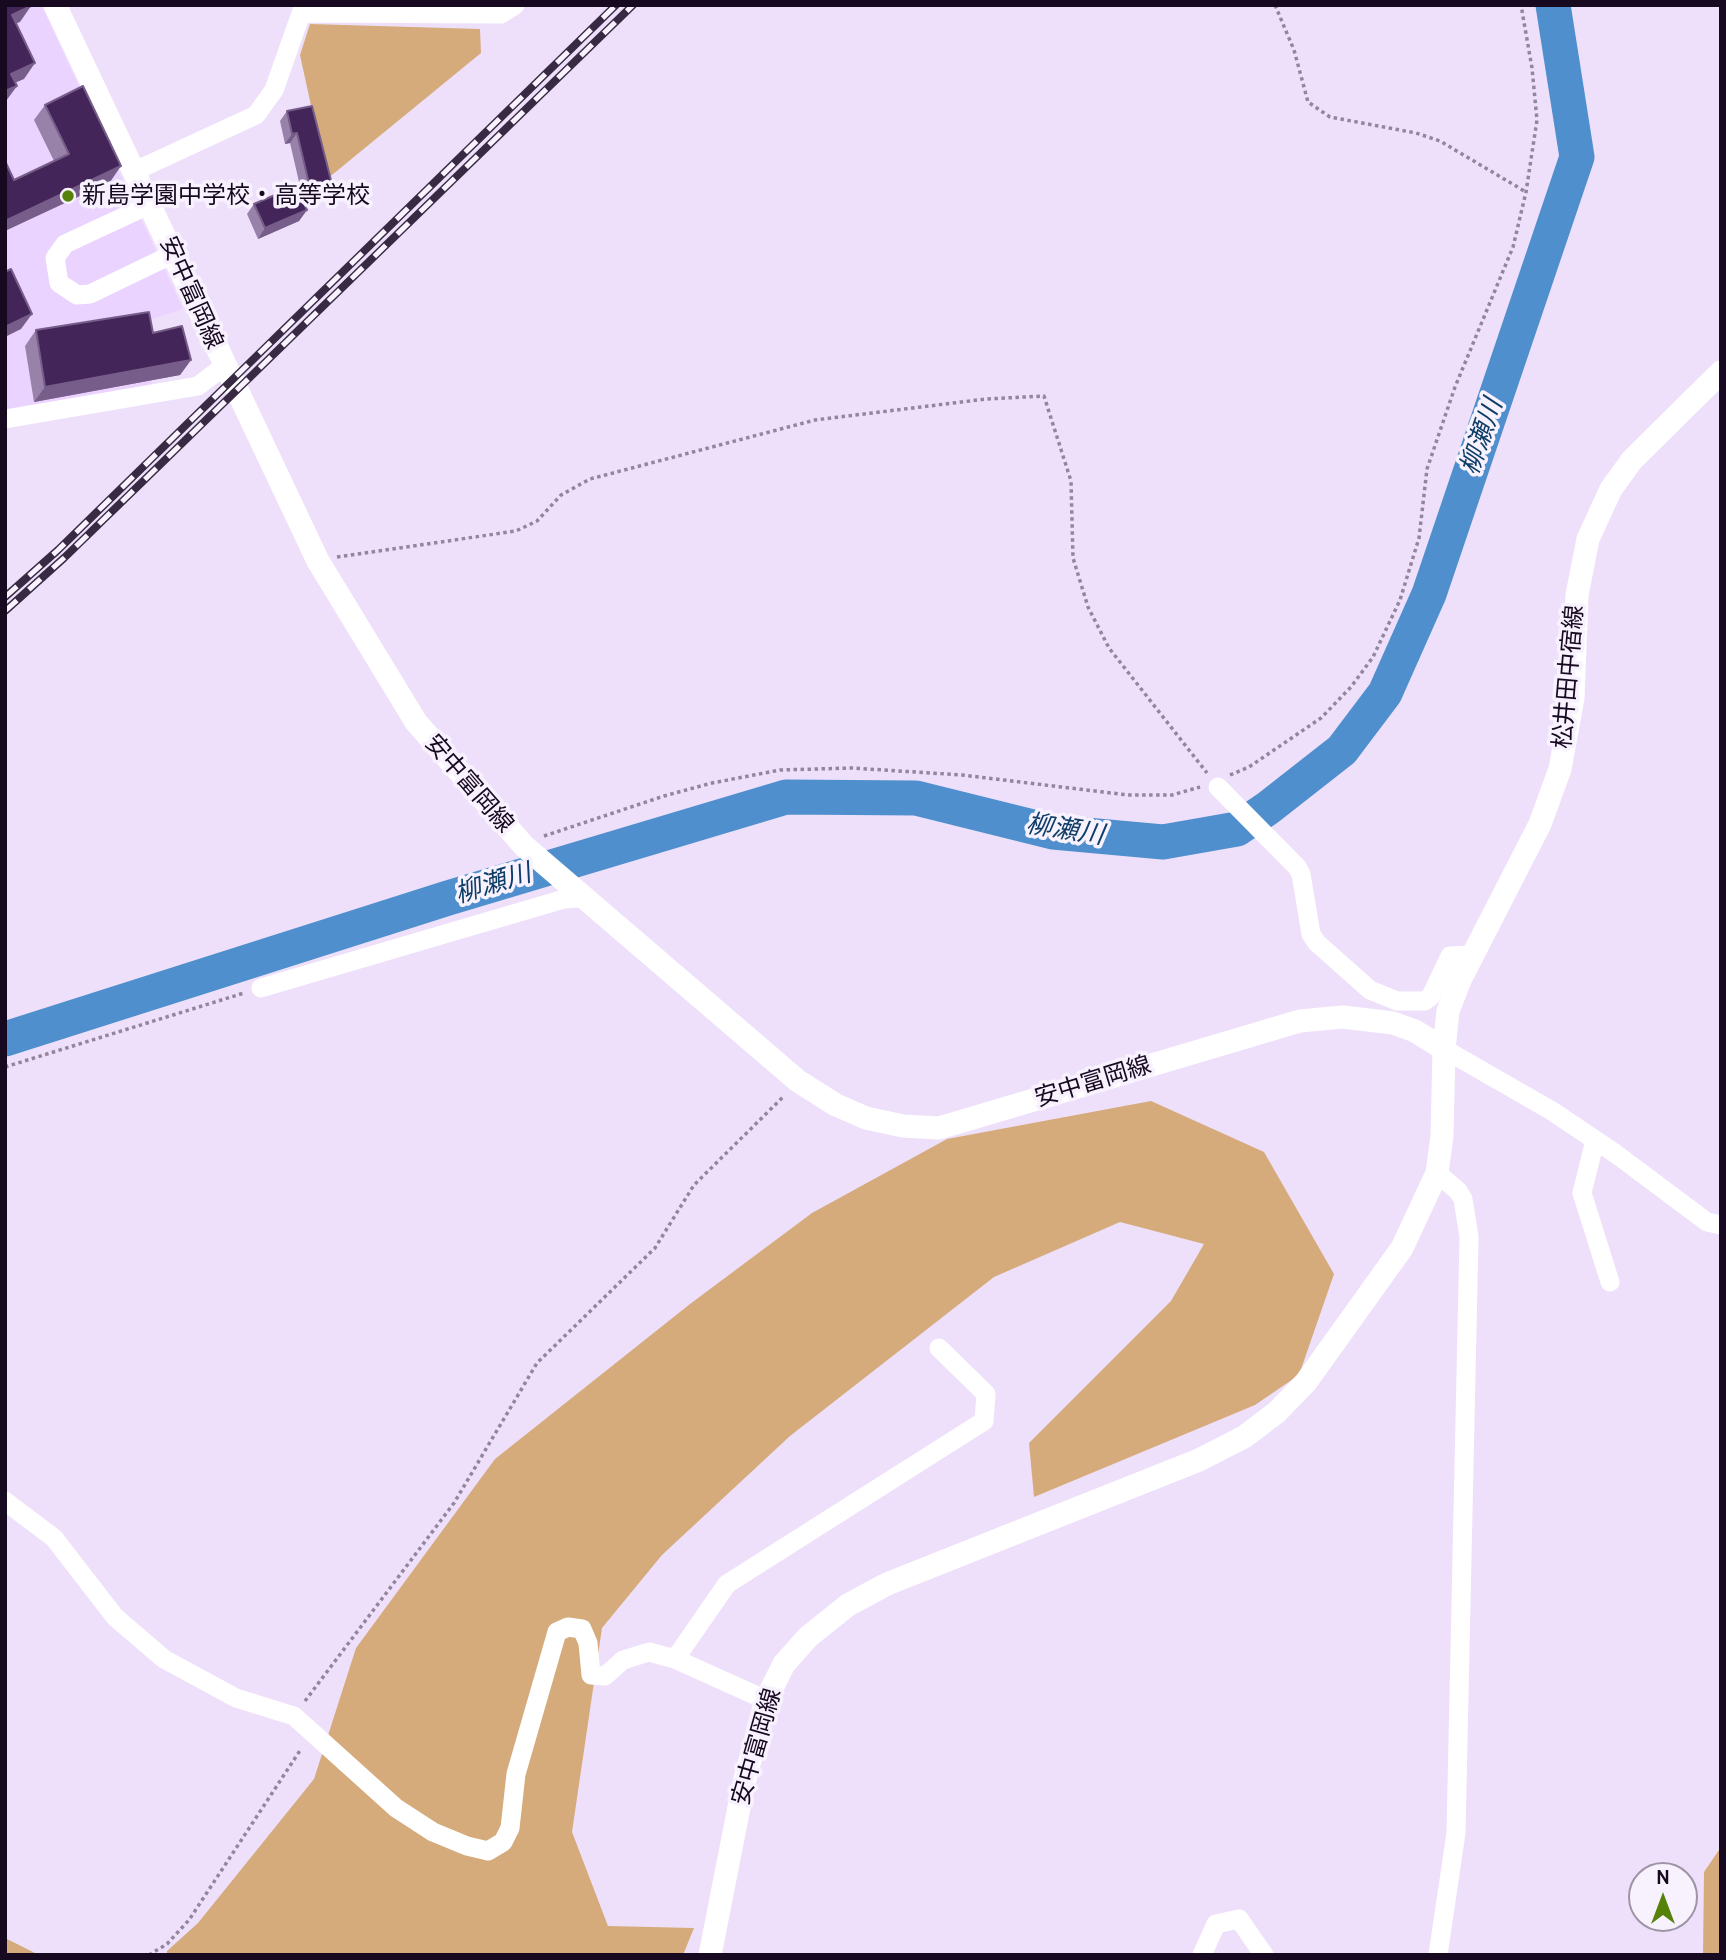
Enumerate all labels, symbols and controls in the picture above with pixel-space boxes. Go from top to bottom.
place label: 新島学園中学校・高等学校 [82,182,370,210]
marker: 新島学園中学校・高等学校 [60,188,76,204]
street label: 安中富岡線 [153,232,229,354]
water label: 柳瀬川 [1455,395,1509,479]
street label: 松井田中宿線 [1548,604,1590,750]
street label: 安中富岡線 [419,729,519,839]
water label: 柳瀬川 [1024,808,1106,852]
water label: 柳瀬川 [451,858,535,910]
street label: 安中富岡線 [1031,1051,1155,1113]
street label: 安中富岡線 [727,1685,787,1809]
north arrow [1628,1862,1698,1932]
text: N [1656,1866,1670,1889]

